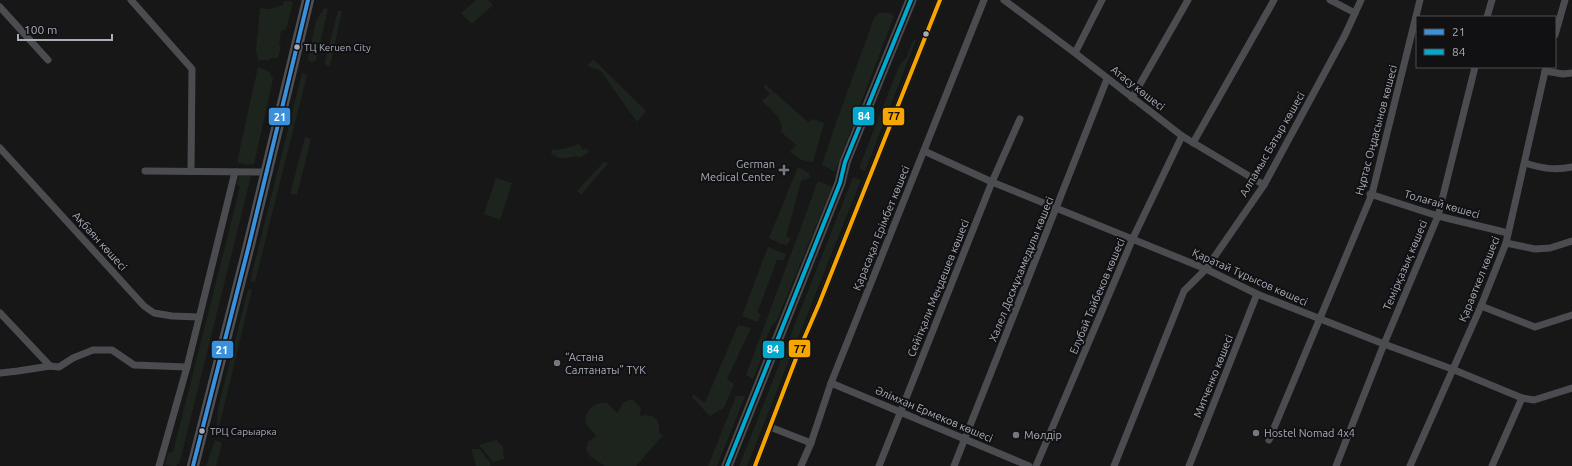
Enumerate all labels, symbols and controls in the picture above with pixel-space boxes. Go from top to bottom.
scale bar [18,16,112,42]
legend [1416,16,1556,68]
text: 100 m [24,23,57,36]
text: 21 [1452,25,1466,38]
unlabelled marker [921,29,931,39]
marker: ТЦ Keruen City [292,42,302,52]
place label: ТЦ Keruen City [304,42,371,53]
text: 84 [1452,45,1466,58]
street label: Атасу көшесі [1109,63,1167,113]
street label: Нұртас Оңдасынов көшесі [1353,64,1399,196]
street label: Алпамыс Батыр көшесі [1237,90,1307,198]
line badge: 84 [852,106,875,126]
line badge: 21 [268,107,291,126]
line badge: 77 [882,107,905,126]
text: 84 [858,110,870,122]
text: 77 [888,110,900,122]
text: 21 [274,111,286,123]
place label: German Medical Center [700,158,776,183]
marker: German Medical Center [778,164,790,176]
street label: Қарасақал Ерімбет көшесі [850,164,912,292]
street label: Толағай көшесі [1403,187,1481,221]
street label: Халел Досмұхамедұлы көшесі [986,195,1056,343]
street label: Ақбаян көшесі [71,209,129,273]
street label: Сейітқали Меңдешев көшесі [905,218,971,358]
street label: Темірқазық көшесі [1381,218,1429,312]
street label: Қараөткел көшесі [1456,234,1502,324]
street label: Елубай Тайбеков көшесі [1067,236,1127,356]
street label: Қаратай Тұрысов көшесі [1190,246,1310,308]
street label: Митченко көшесі [1191,333,1235,419]
line badge: 77 [788,339,811,358]
line badge: 21 [211,340,234,359]
line badge: 84 [762,340,785,359]
text: 84 [767,343,779,355]
text: 77 [794,343,806,355]
text: 21 [216,344,228,356]
place label: “Астана Салтанаты” ТҮК [565,351,646,376]
marker: “Астана Салтанаты” ТҮК [552,358,562,368]
street label: Әлімхан Ермеков көшесі [873,384,995,444]
marker: ТРЦ Сарыарка [197,426,207,436]
place label: ТРЦ Сарыарка [210,426,277,437]
place label: Hostel Nomad 4x4 [1264,427,1355,439]
marker: Hostel Nomad 4x4 [1251,428,1261,438]
place label: Мөлдір [1024,429,1062,441]
marker: Мөлдір [1011,430,1021,440]

